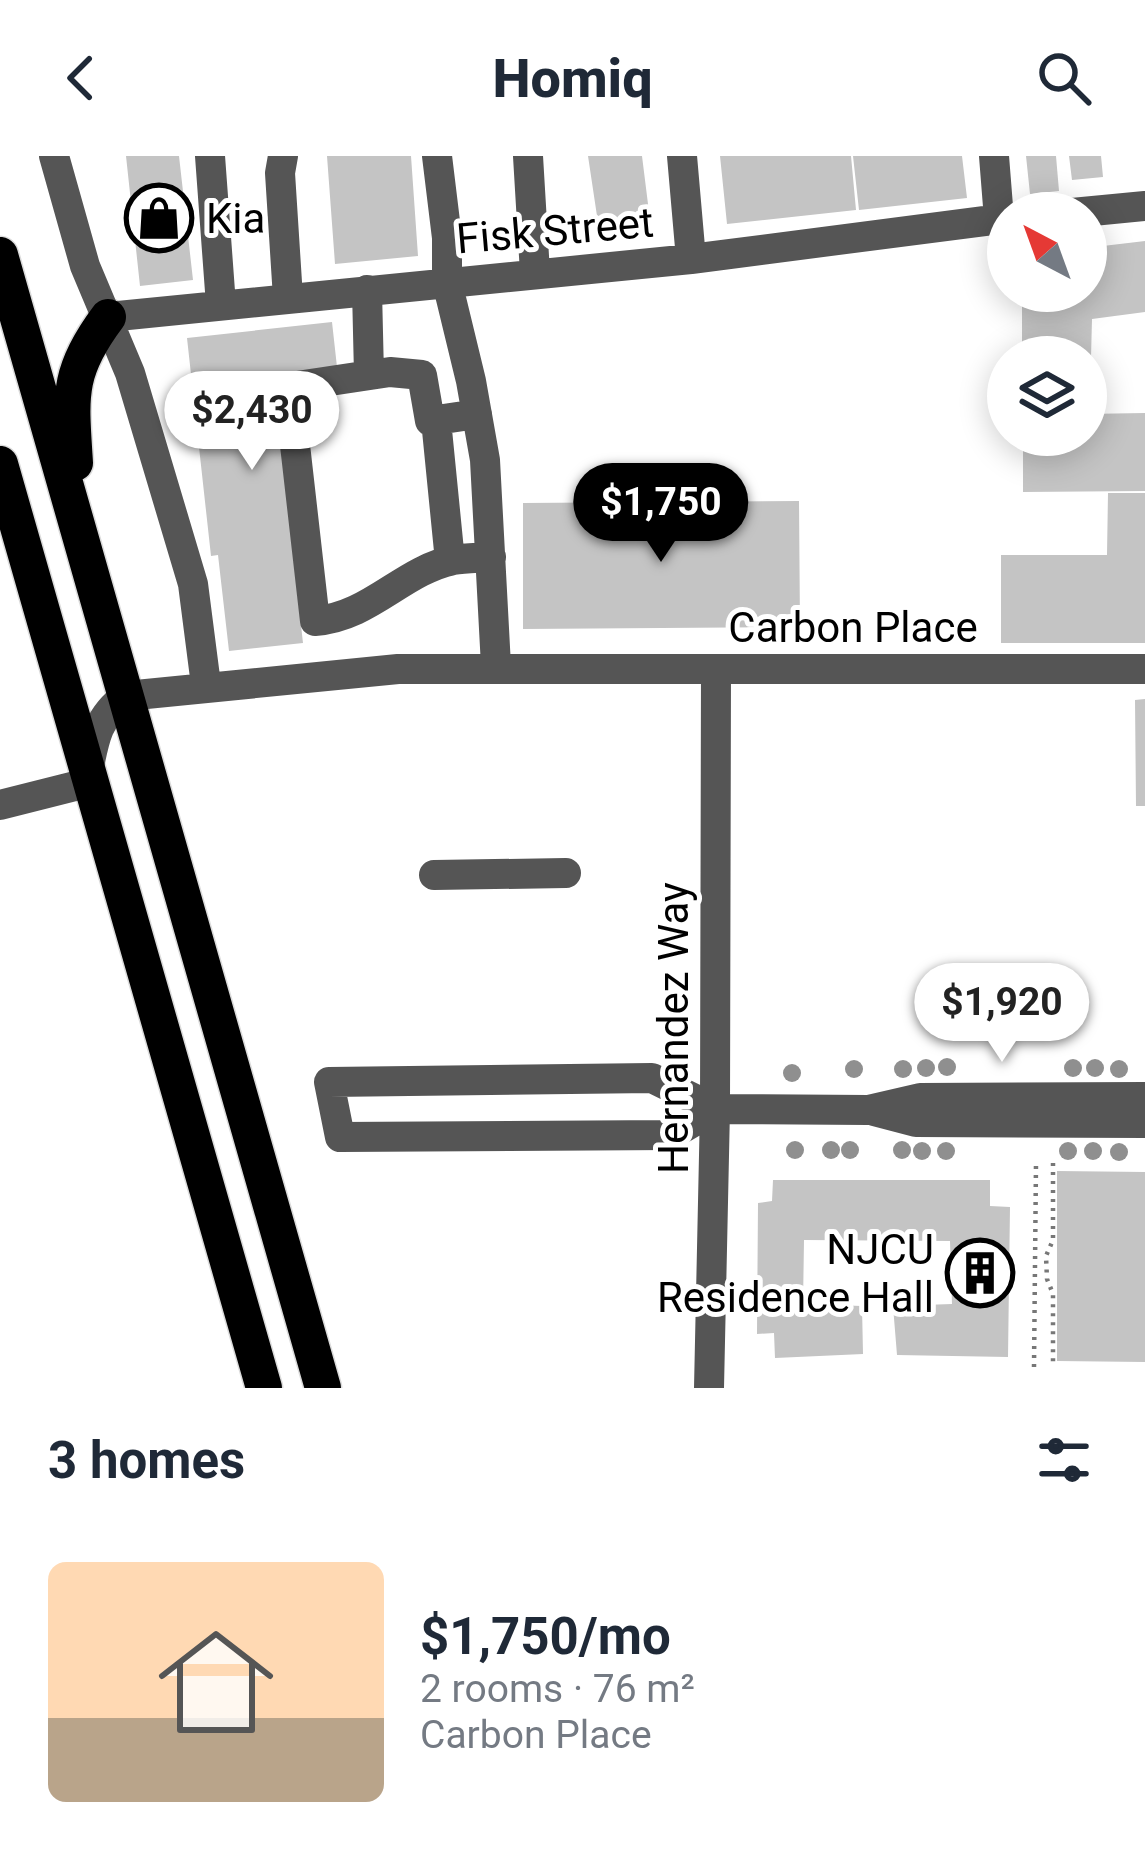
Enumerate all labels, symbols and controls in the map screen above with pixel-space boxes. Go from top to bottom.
icon: back [48,45,114,111]
icon: search [1031,45,1097,111]
text: Homiq [492,47,653,110]
shop icon: Kia [124,183,194,253]
north arrow [987,192,1107,312]
map controls [987,192,1107,456]
place label: Kia [206,194,265,243]
street label: Fisk Street [454,197,656,264]
button: layers [987,336,1107,456]
pin: $2,430 [154,371,350,473]
text: $2,430 [191,387,313,433]
pin: $1,750 [563,463,759,565]
text: $1,750 [600,479,722,525]
street label: Carbon Place [728,603,978,652]
street label: Hernandez Way [649,882,698,1174]
pin: $1,920 [904,963,1100,1065]
text: $1,920 [941,979,1063,1025]
place label: NJCU Residence Hall [657,1225,934,1322]
building icon: NJCU Residence Hall [945,1238,1015,1308]
icon: filters [1031,1427,1097,1493]
text: 3 homes [48,1431,245,1490]
text: $1,750/mo [420,1607,671,1666]
icon: home [144,1610,288,1754]
text: 2 rooms · 76 m² [420,1666,695,1712]
text: Carbon Place [420,1712,652,1758]

